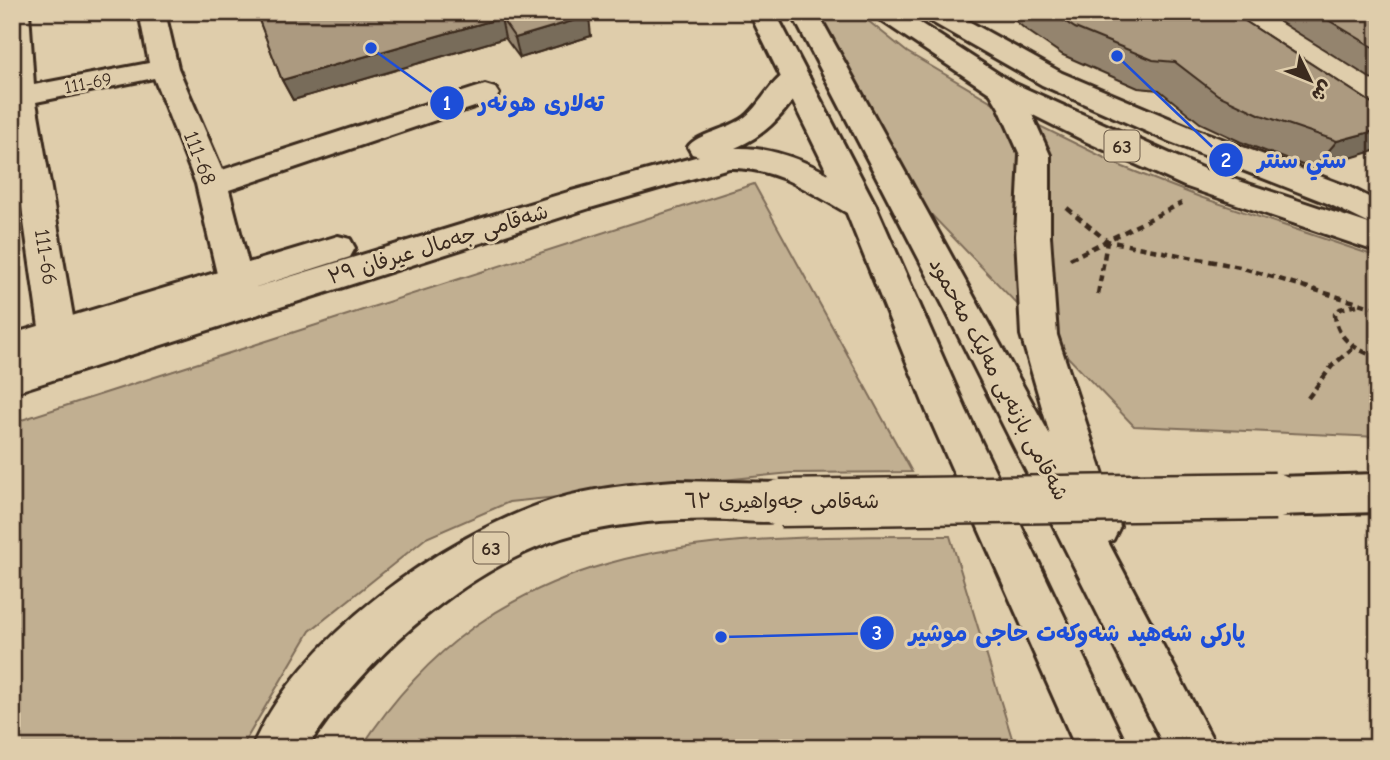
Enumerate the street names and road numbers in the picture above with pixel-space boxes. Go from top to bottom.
street label: 111-69 [63,69,114,98]
street label: 111-68 [179,128,221,188]
road number: 63 [1104,130,1140,162]
street label: شەقامی جەمال عیرفان ٣٩ [325,199,552,291]
street label: 111-66 [30,227,62,287]
street label: شەقامی بازنەیی مەلیک مەحمود [923,254,1073,505]
street label: شەقامی جەواهیری ٦٣ [685,489,879,515]
road number: 63 [474,533,508,564]

